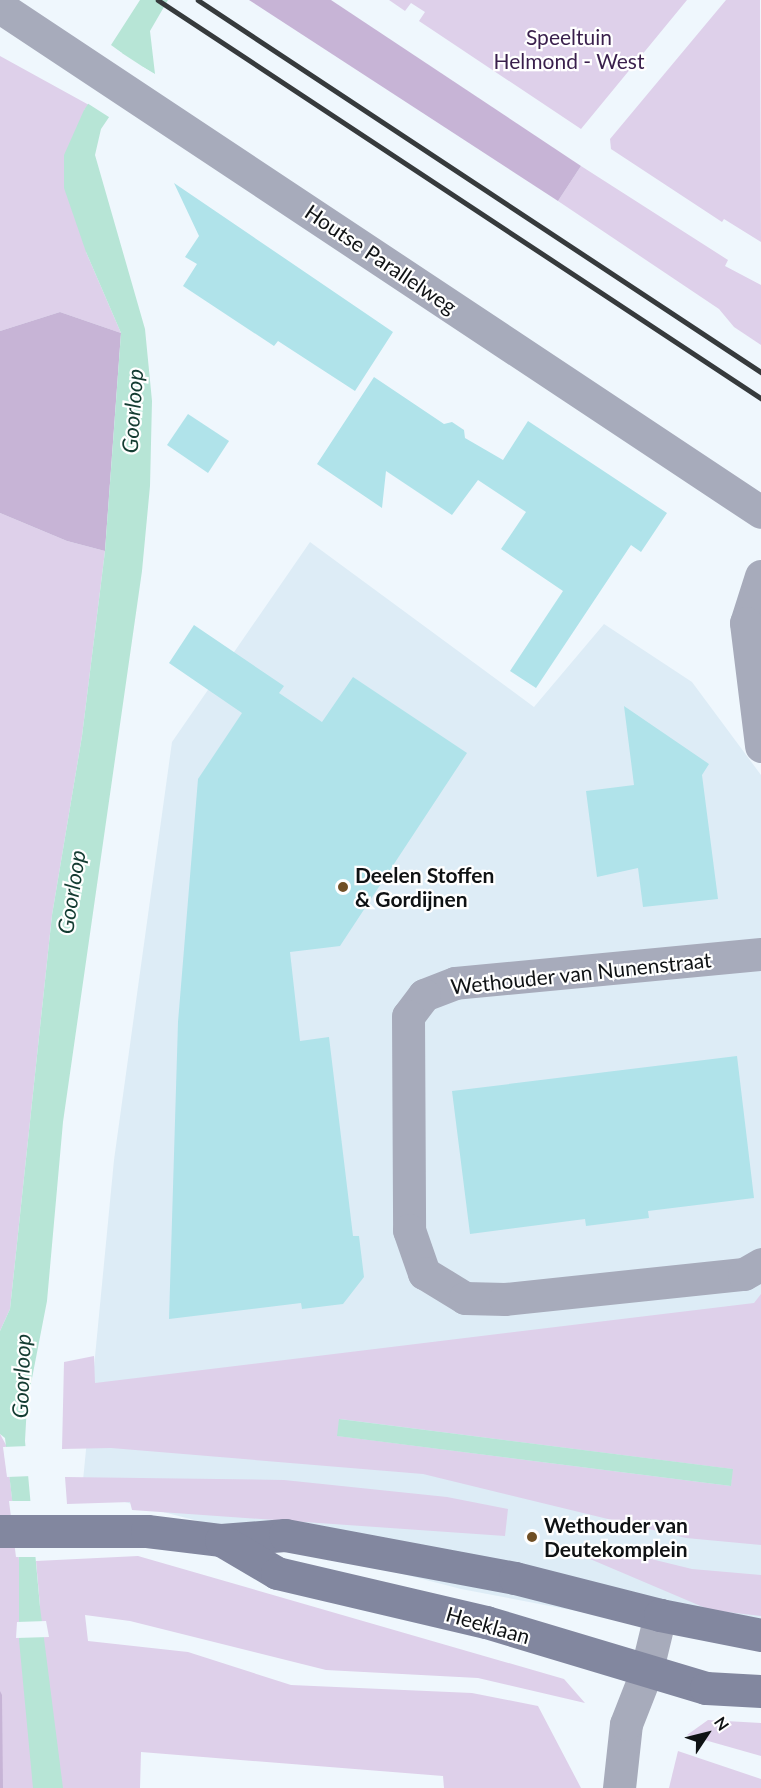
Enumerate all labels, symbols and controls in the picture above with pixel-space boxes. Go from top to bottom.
park label: Speeltuin Helmond - West [493,24,645,74]
street label: Houtse Parallelweg [300,199,462,319]
water label: Goorloop [116,368,148,454]
water label: Goorloop [51,848,91,936]
place label: Deelen Stoffen & Gordijnen [355,862,494,912]
marker: Deelen Stoffen & Gordijnen [336,880,350,894]
street label: Wethouder van Nunenstraat [449,947,713,999]
water label: Goorloop [6,1333,36,1419]
place label: Wethouder van Deutekomplein [544,1512,689,1562]
marker: Wethouder van Deutekomplein [525,1530,539,1544]
street label: Heeklaan [443,1601,533,1649]
north arrow [677,1704,737,1764]
text: N [711,1713,733,1734]

